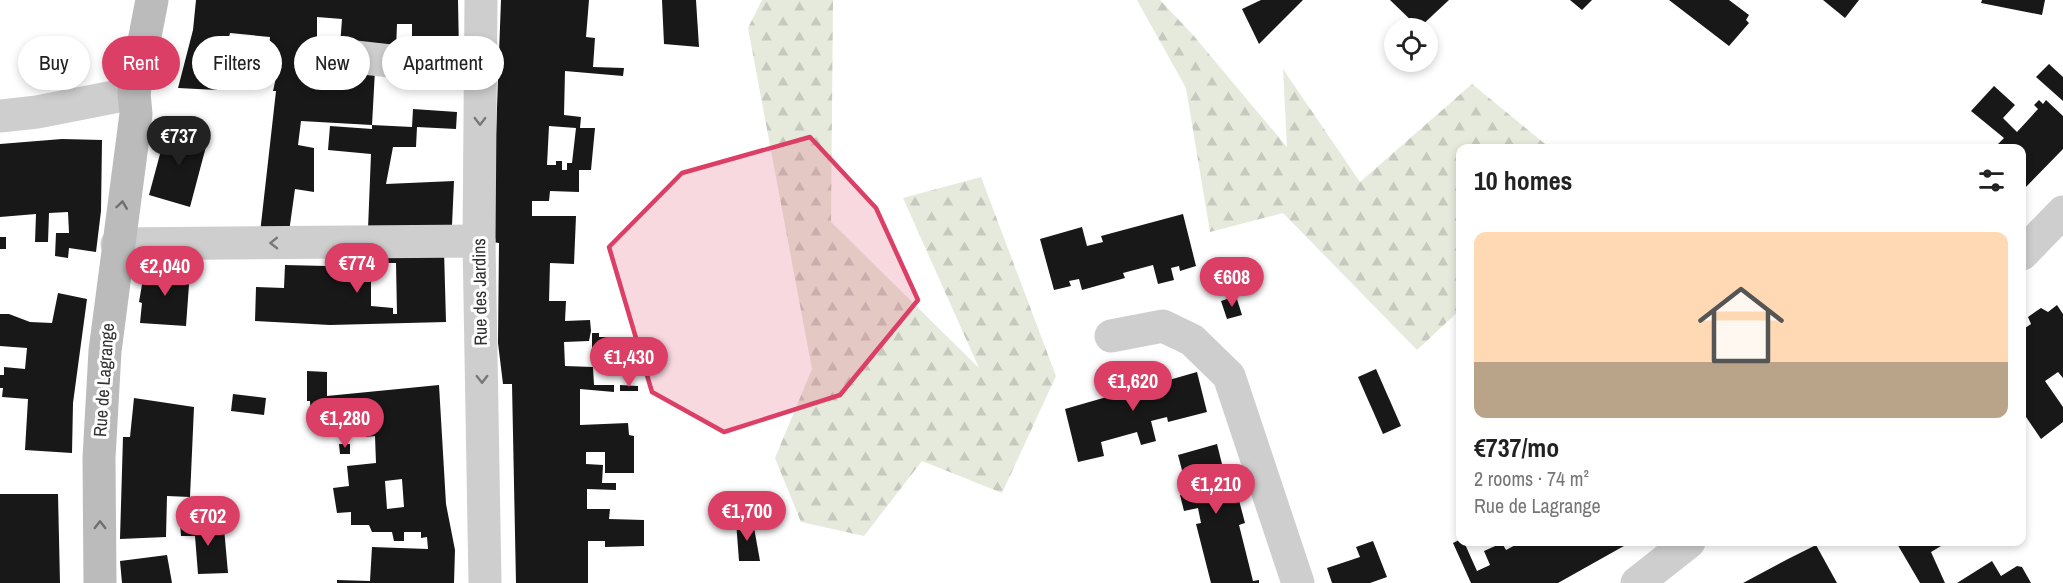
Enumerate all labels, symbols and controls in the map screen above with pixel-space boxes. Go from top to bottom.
map controls [1384,18,1438,72]
button: locate [1384,18,1438,72]
chip: Buy [18,36,90,90]
chip: Rent [102,36,180,90]
chip: Filters [192,36,282,90]
chip: New [294,36,370,90]
chip: Apartment [382,36,504,90]
pin: €737 [143,116,215,167]
one-way arrow [474,117,486,126]
text: €737 [161,122,197,149]
text: 10 homes [1474,163,1572,198]
icon: filters [1975,164,2008,197]
one-way arrow [116,200,128,209]
one-way arrow [269,237,278,249]
street label: Rue des Jardins [466,238,493,346]
pin: €774 [321,243,393,294]
pin: €2,040 [116,246,214,297]
text: €774 [339,249,375,276]
text: €2,040 [140,252,190,279]
pin: €608 [1196,257,1268,308]
text: €608 [1214,263,1250,290]
icon: home [1687,271,1795,379]
street label: Rue de Lagrange [87,322,120,438]
pin: €1,430 [580,337,678,388]
text: €1,430 [604,343,654,370]
pin: €1,620 [1084,361,1182,412]
text: €1,620 [1108,367,1158,394]
one-way arrow [475,375,488,384]
pin: €1,280 [296,398,394,449]
text: €1,280 [320,404,370,431]
text: €737/mo [1474,430,1559,465]
pin: €1,210 [1167,464,1265,515]
text: 2 rooms · 74 m² [1474,465,1589,492]
text: €1,210 [1191,470,1241,497]
pin: €1,700 [698,491,796,542]
text: Rue de Lagrange [1474,492,1601,519]
pin: €702 [172,496,244,547]
text: €1,700 [722,497,772,524]
text: €702 [190,502,226,529]
one-way arrow [94,520,106,529]

